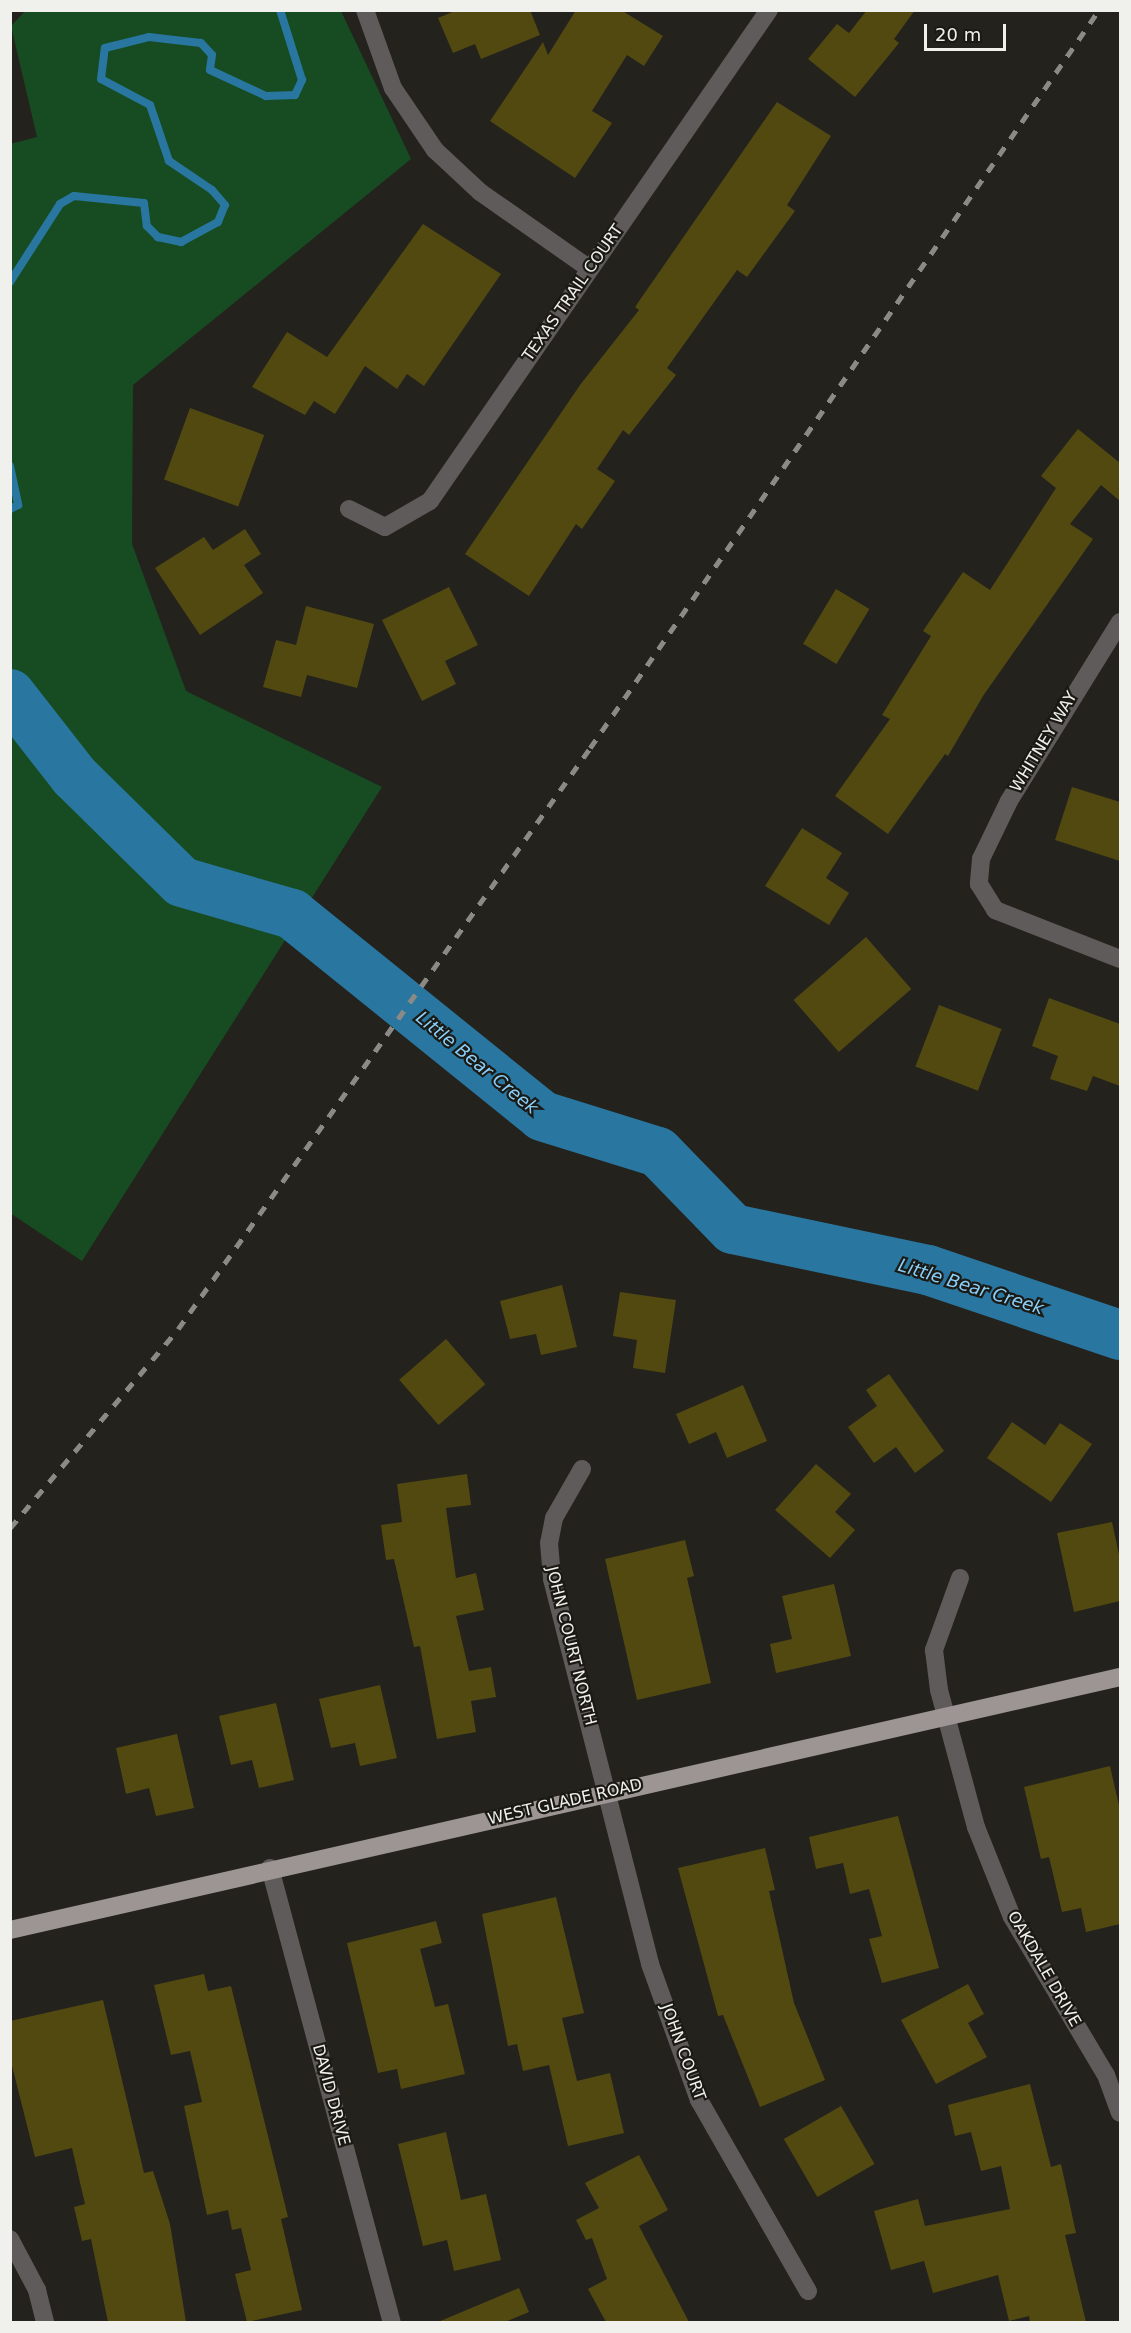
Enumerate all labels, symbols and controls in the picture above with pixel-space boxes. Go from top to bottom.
scale bar [927,12,1010,50]
text: 20 m [935,24,981,45]
street label: TEXAS TRAIL COURT [519,221,627,365]
street label: WHITNEY WAY [1006,688,1082,796]
water label: Little Bear Creek [412,1007,542,1119]
water label: Little Bear Creek [896,1255,1046,1319]
street label: JOHN COURT NORTH [542,1565,600,1727]
street label: WEST GLADE ROAD [486,1775,644,1829]
street label: OAKDALE DRIVE [1003,1908,1085,2030]
street label: JOHN COURT [657,2001,709,2103]
street label: DAVID DRIVE [308,2042,354,2148]

